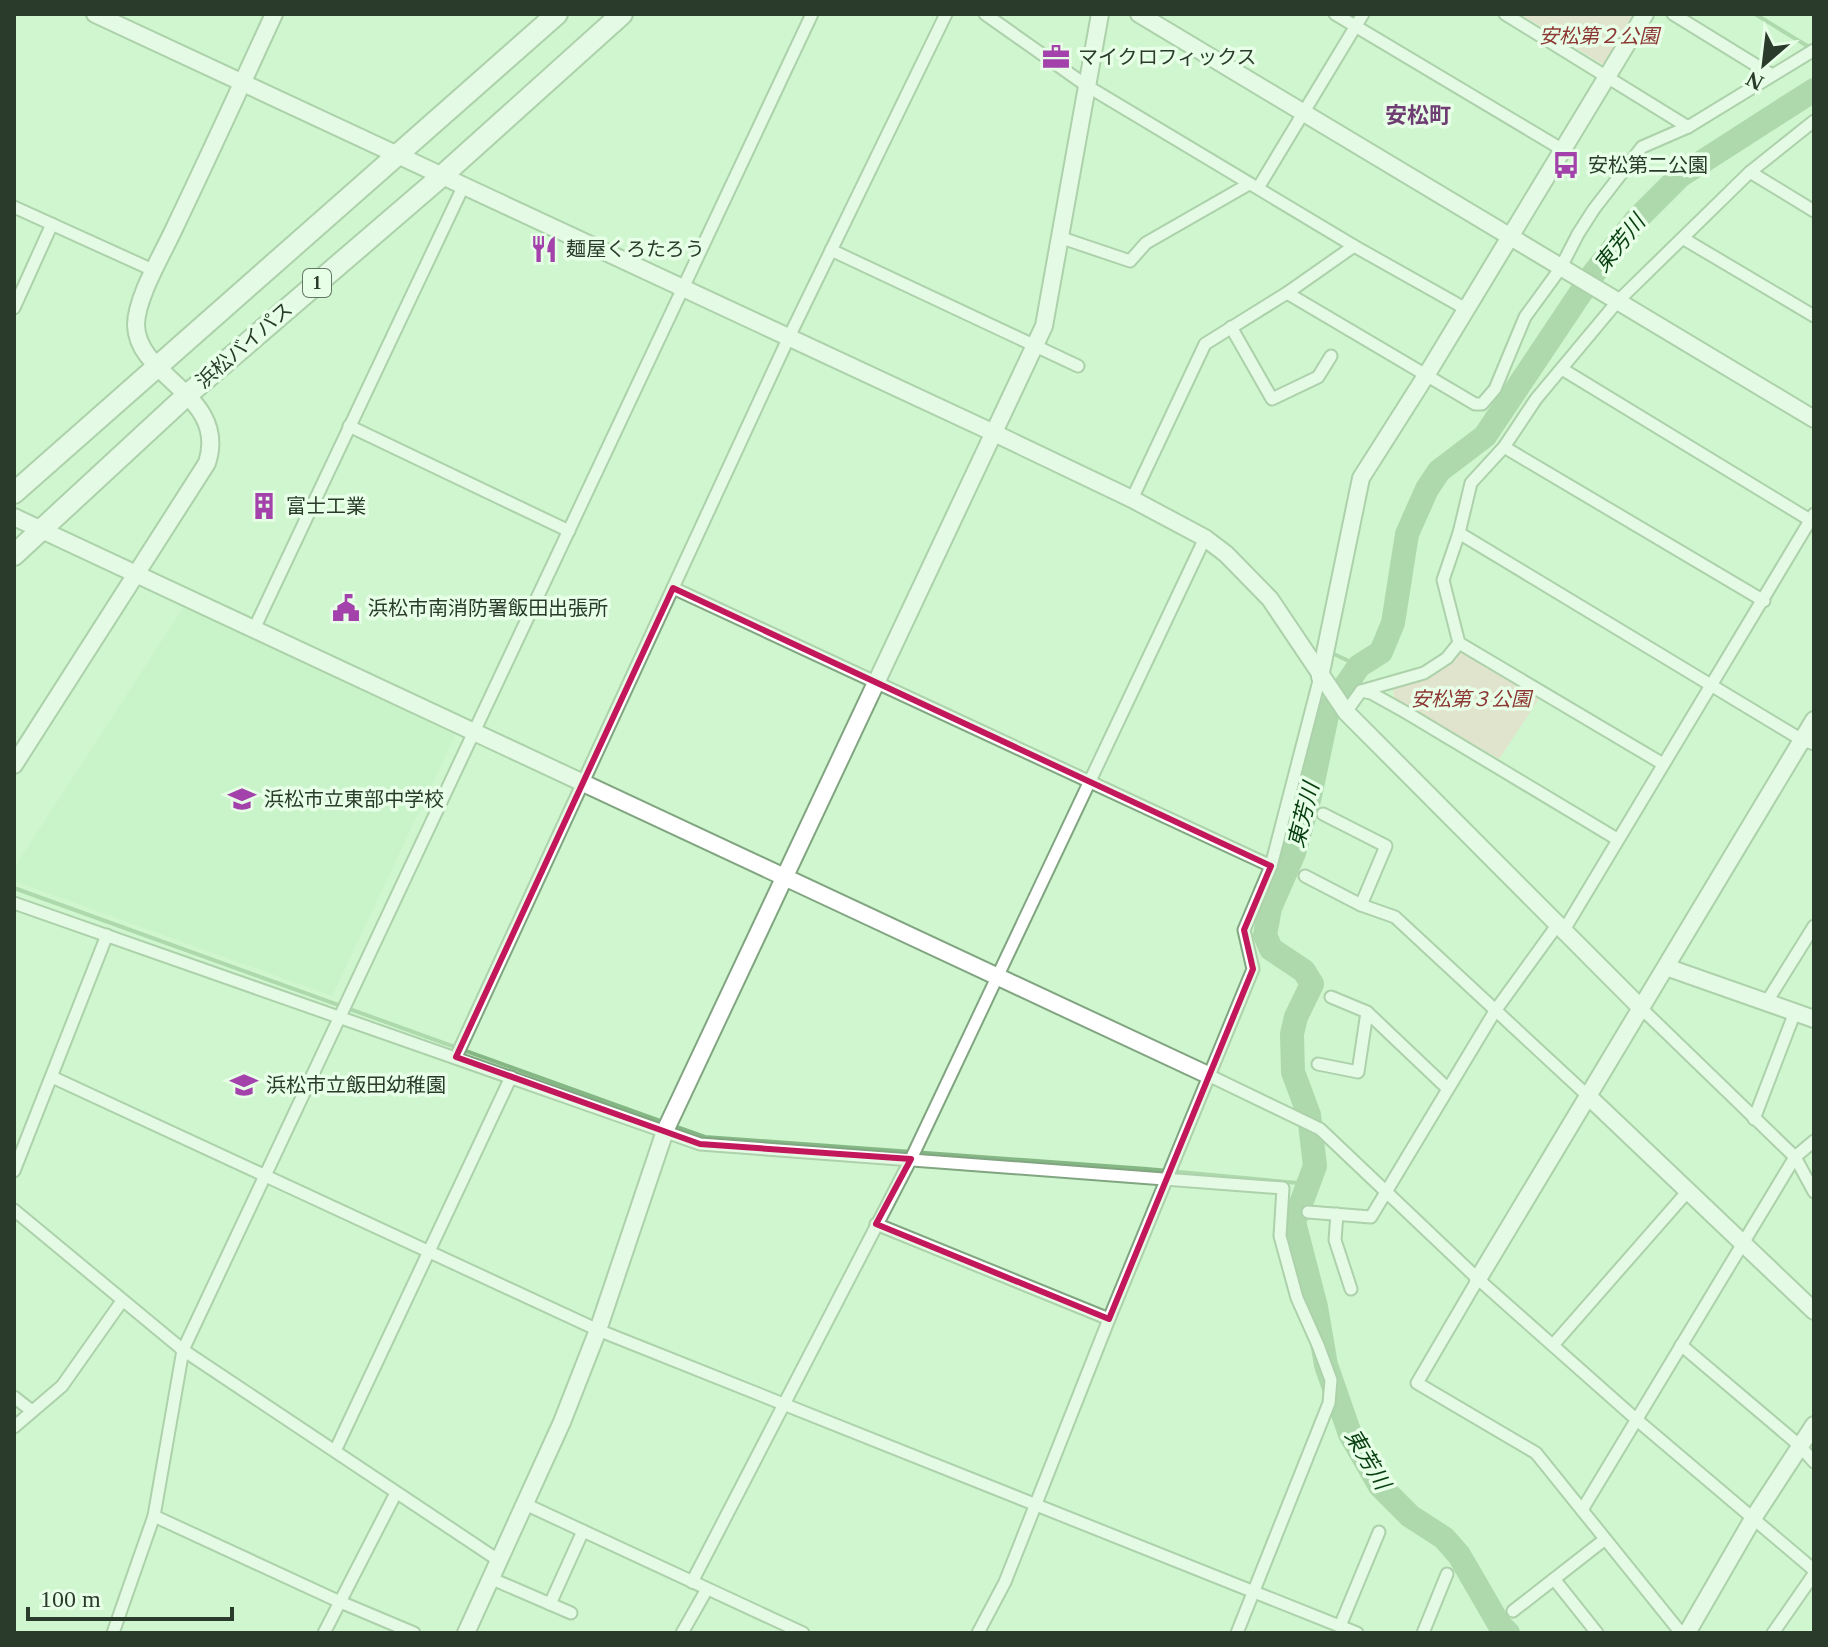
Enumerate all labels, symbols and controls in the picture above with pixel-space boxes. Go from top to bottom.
north arrow [1724,24,1804,104]
park label: 安松第２公園 [1539,25,1662,47]
office icon: マイクロフィックス [1041,42,1071,72]
place label: マイクロフィックス [1078,46,1257,68]
text: N [1742,66,1768,96]
district label: 安松町 [1385,103,1451,128]
bus stop icon: 安松第二公園 [1551,150,1581,180]
place label: 安松第二公園 [1588,154,1708,176]
water label: 東芳川 [1589,208,1651,277]
restaurant icon: 麺屋くろたろう [529,234,559,264]
place label: 麺屋くろたろう [566,238,705,260]
road number: 1 [303,269,331,297]
street label: 浜松バイパス [192,297,296,393]
building icon: 富士工業 [249,491,279,521]
place label: 富士工業 [286,495,366,517]
public building icon: 浜松市南消防署飯田出張所 [331,593,361,623]
place label: 浜松市南消防署飯田出張所 [368,597,608,619]
park label: 安松第３公園 [1411,688,1534,710]
water label: 東芳川 [1283,778,1324,850]
school or university icon: 浜松市立東部中学校 [227,784,257,814]
place label: 浜松市立東部中学校 [264,788,444,810]
school or university icon: 浜松市立飯田幼稚園 [229,1070,259,1100]
place label: 浜松市立飯田幼稚園 [266,1074,446,1096]
water label: 東芳川 [1340,1425,1396,1496]
scale bar [28,1571,232,1621]
text: 100 m [40,1586,101,1612]

